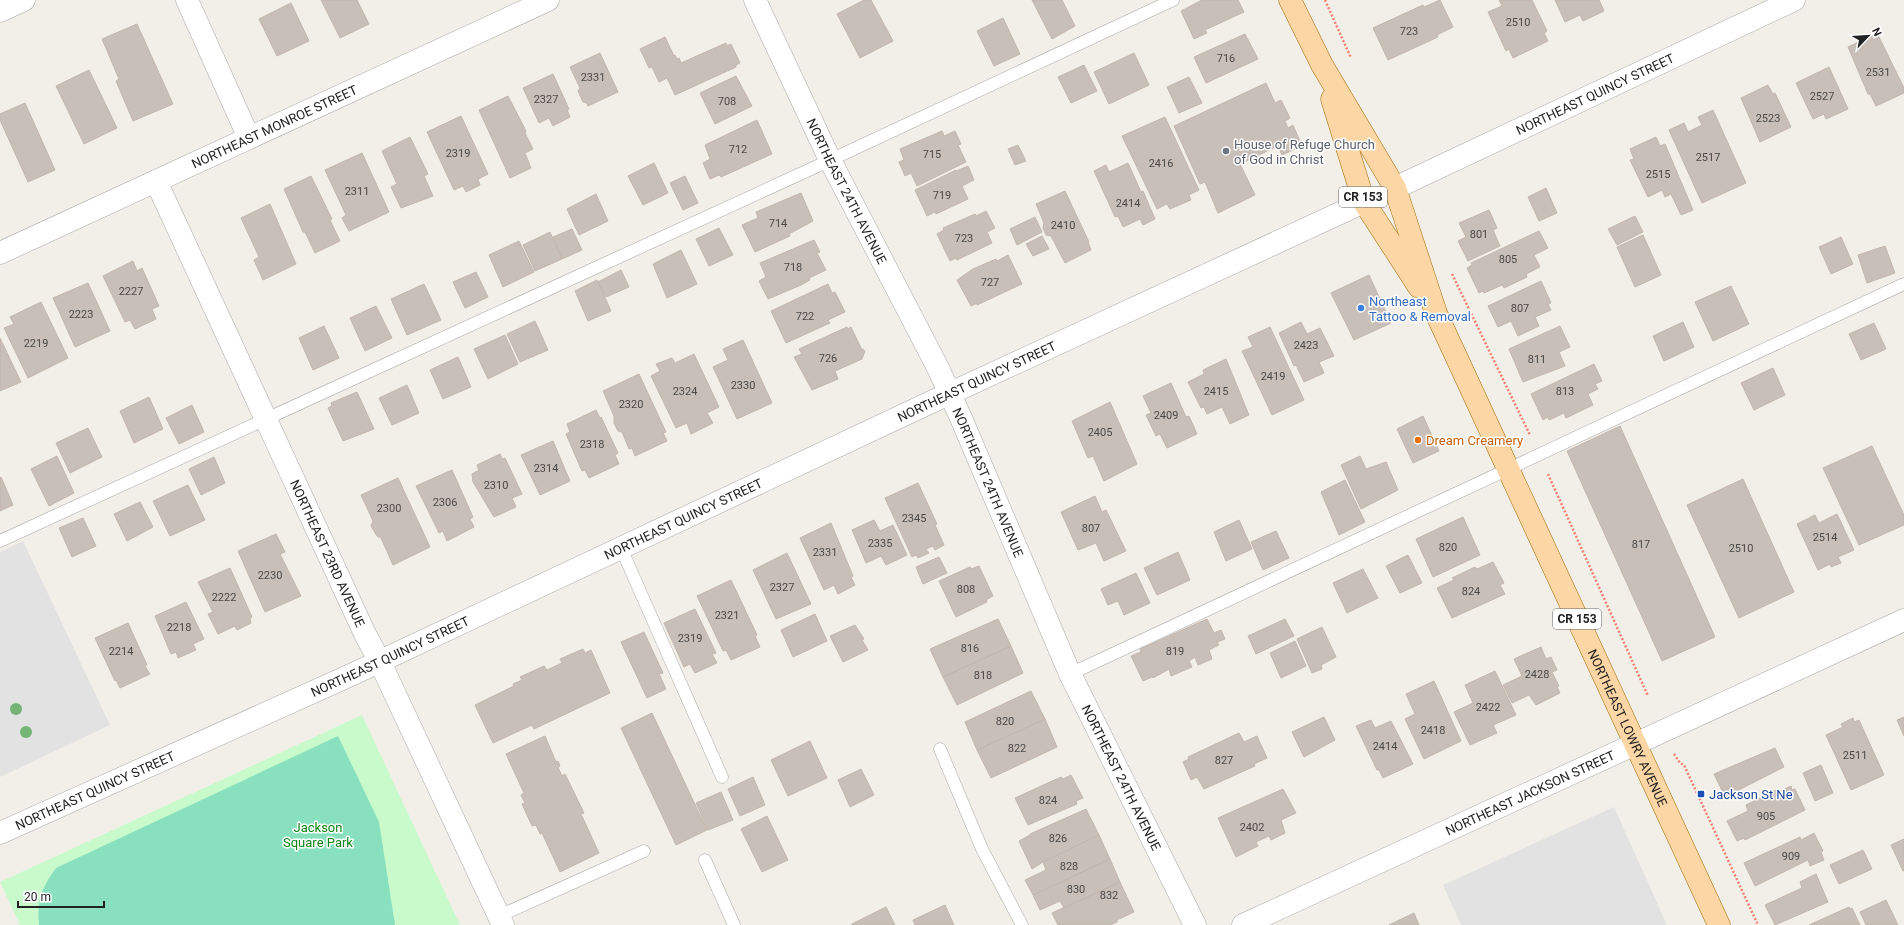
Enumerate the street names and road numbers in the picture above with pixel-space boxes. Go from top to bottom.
street label: NORTHEAST QUINCY STREET [1514,50,1677,138]
street label: NORTHEAST MONROE STREET [189,82,360,172]
street label: NORTHEAST 24TH AVENUE [804,116,890,266]
road number: CR 153 [1339,187,1387,207]
street label: NORTHEAST QUINCY STREET [895,338,1059,425]
street label: NORTHEAST 24TH AVENUE [949,406,1026,559]
street label: NORTHEAST QUINCY STREET [602,475,765,563]
street label: NORTHEAST 23RD AVENUE [287,478,368,629]
road number: CR 153 [1553,609,1601,629]
street label: NORTHEAST QUINCY STREET [308,613,472,700]
street label: NORTHEAST LOWRY AVENUE [1584,647,1670,809]
street label: NORTHEAST 24TH AVENUE [1079,702,1164,853]
street label: NORTHEAST JACKSON STREET [1443,747,1617,839]
street label: NORTHEAST QUINCY STREET [13,748,177,833]

